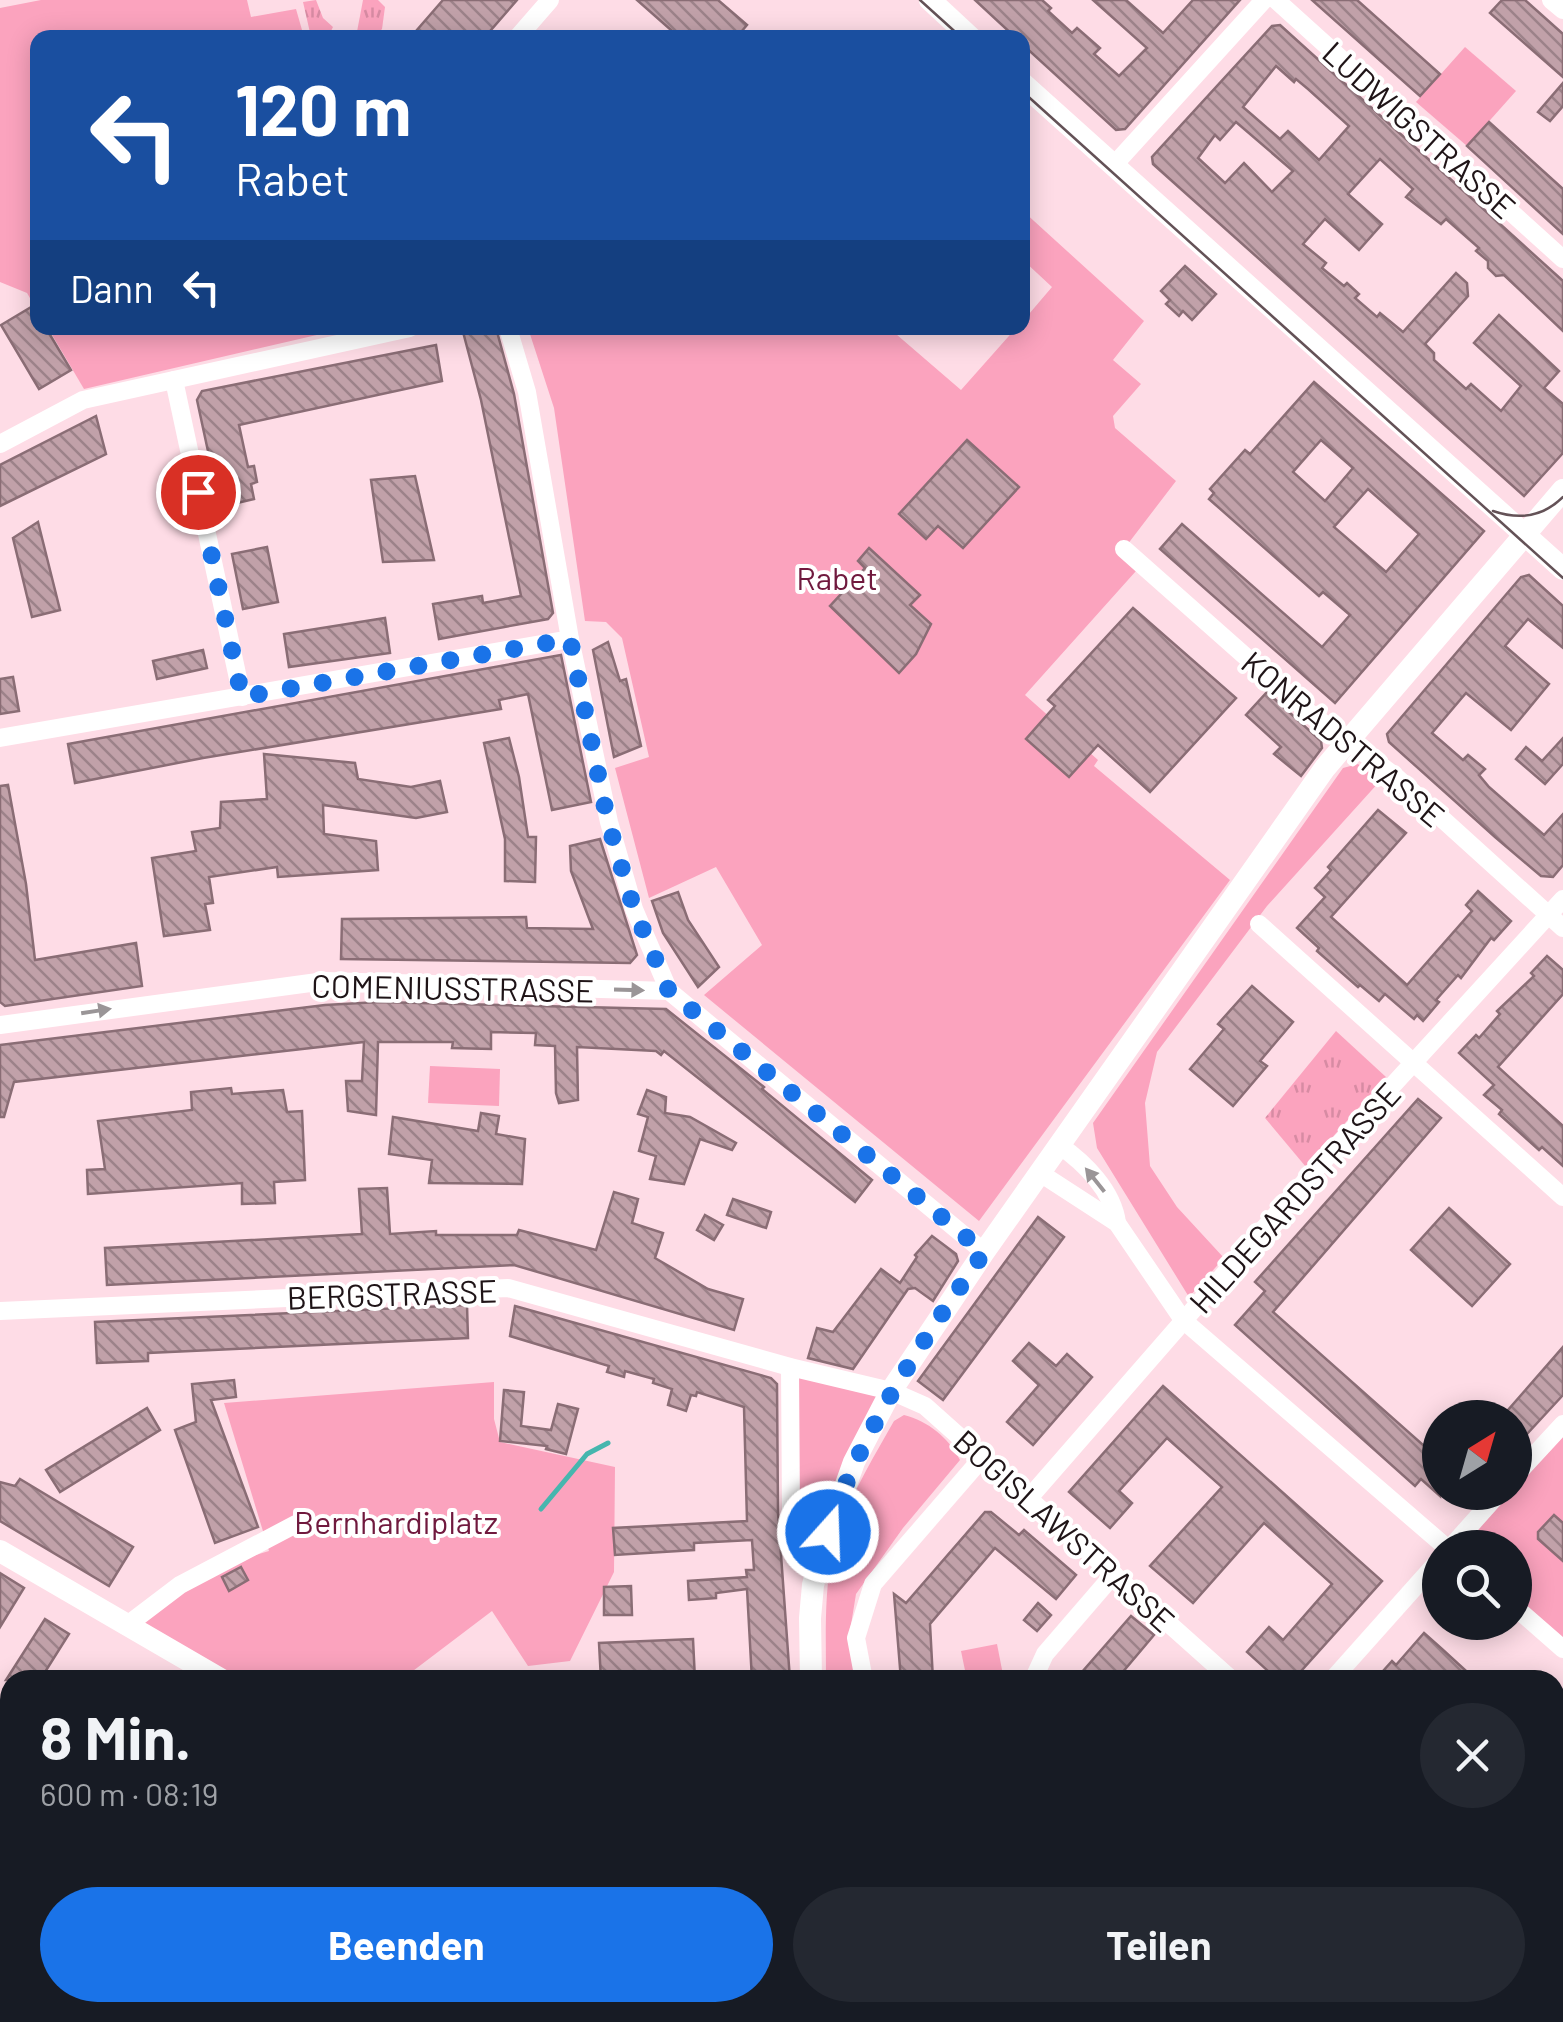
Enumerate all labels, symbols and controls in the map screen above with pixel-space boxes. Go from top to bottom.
street label: LUDWIGSTRASSE [1316,33,1524,225]
text: 120 m [235,66,411,150]
icon: left [70,70,200,200]
text: Rabet [235,151,350,205]
icon: left [174,260,229,315]
text: Dann [70,265,154,311]
pin [156,450,241,535]
icon: arrive [171,465,226,520]
park label: Rabet [796,558,878,596]
street label: KONRADSTRASSE [1235,642,1453,834]
street label: COMENIUSSTRASSE [311,966,595,1008]
one-way arrow [614,982,646,998]
one-way arrow [81,1002,113,1018]
street label: HILDEGARDSTRASSE [1181,1074,1407,1320]
one-way arrow [1085,1167,1106,1192]
street label: BERGSTRASSE [286,1270,498,1316]
north arrow [1422,1400,1532,1510]
map controls [1422,1400,1532,1640]
street label: BOGISLAWSTRASSE [947,1421,1183,1639]
position arrow [776,1480,880,1584]
park label: Bernhardiplatz [294,1502,498,1540]
button: search [1422,1530,1532,1640]
text: 8 Min. [40,1700,191,1772]
button: close [1420,1703,1525,1808]
text: 600 m · 08:19 [40,1774,219,1812]
button: Beenden [40,1887,773,2002]
button: Teilen [793,1887,1525,2002]

